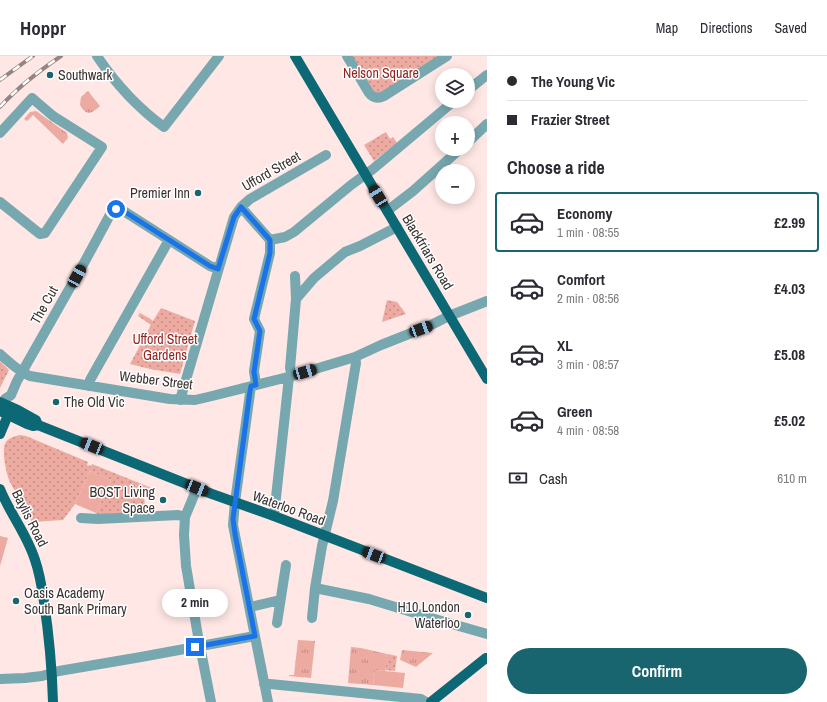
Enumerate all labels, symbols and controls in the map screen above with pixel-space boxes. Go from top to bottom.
text: Hoppr [20,15,66,41]
text: Map [656,19,678,37]
text: Directions [700,19,752,37]
text: Saved [774,19,807,37]
park label: Nelson Square [343,64,419,82]
place label: Southwark [58,66,112,84]
map controls [435,68,475,204]
button: layers [435,68,475,108]
marker: Southwark [45,70,55,80]
text: The Young Vic [531,71,615,92]
text: Frazier Street [531,109,610,130]
button: + [435,116,475,156]
street label: Ufford Street [238,147,304,195]
text: Choose a ride [507,155,605,180]
button: − [435,164,475,204]
car [367,183,389,209]
place label: Premier Inn [130,184,190,202]
marker: Premier Inn [193,188,203,198]
route start [107,200,125,218]
text: Economy [557,203,612,224]
icon: car [509,204,545,240]
street label: Blackfriars Road [398,211,458,293]
text: £2.99 [774,212,805,233]
text: 1 min · 08:55 [557,224,619,241]
car [66,263,88,289]
text: Comfort [557,269,605,290]
icon: car [509,270,545,306]
text: £4.03 [774,278,805,299]
street label: The Cut [26,283,62,327]
text: 2 min · 08:56 [557,290,619,307]
car [408,319,434,339]
park label: Ufford Street Gardens [133,330,197,364]
text: XL [557,335,573,356]
icon: car [509,336,545,372]
text: £5.08 [774,344,805,365]
text: 3 min · 08:57 [557,356,619,373]
car [292,363,318,381]
street label: Webber Street [118,367,194,393]
place label: The Old Vic [64,393,125,411]
marker: The Old Vic [51,397,61,407]
text: Green [557,401,593,422]
icon: car [509,402,545,438]
text: £5.02 [774,410,805,431]
text: 4 min · 08:58 [557,422,619,439]
car [79,436,105,456]
icon: cash [507,467,529,489]
text: Cash [539,468,568,489]
text: 610 m [777,470,807,487]
car [184,478,210,498]
place label: BOST Living Space [89,483,156,517]
street label: Baylis Road [8,486,52,550]
street label: Waterloo Road [250,487,328,529]
marker: BOST Living Space [158,495,168,505]
car [361,545,387,565]
place label: Oasis Academy South Bank Primary [24,584,127,618]
callout: 2 min [162,589,228,617]
text: 2 min [181,594,209,611]
marker: Oasis Academy South Bank Primary [11,596,21,606]
place label: H10 London Waterloo [397,598,460,632]
marker: H10 London Waterloo [463,610,473,620]
route end [186,638,204,656]
button: Confirm [507,648,807,694]

